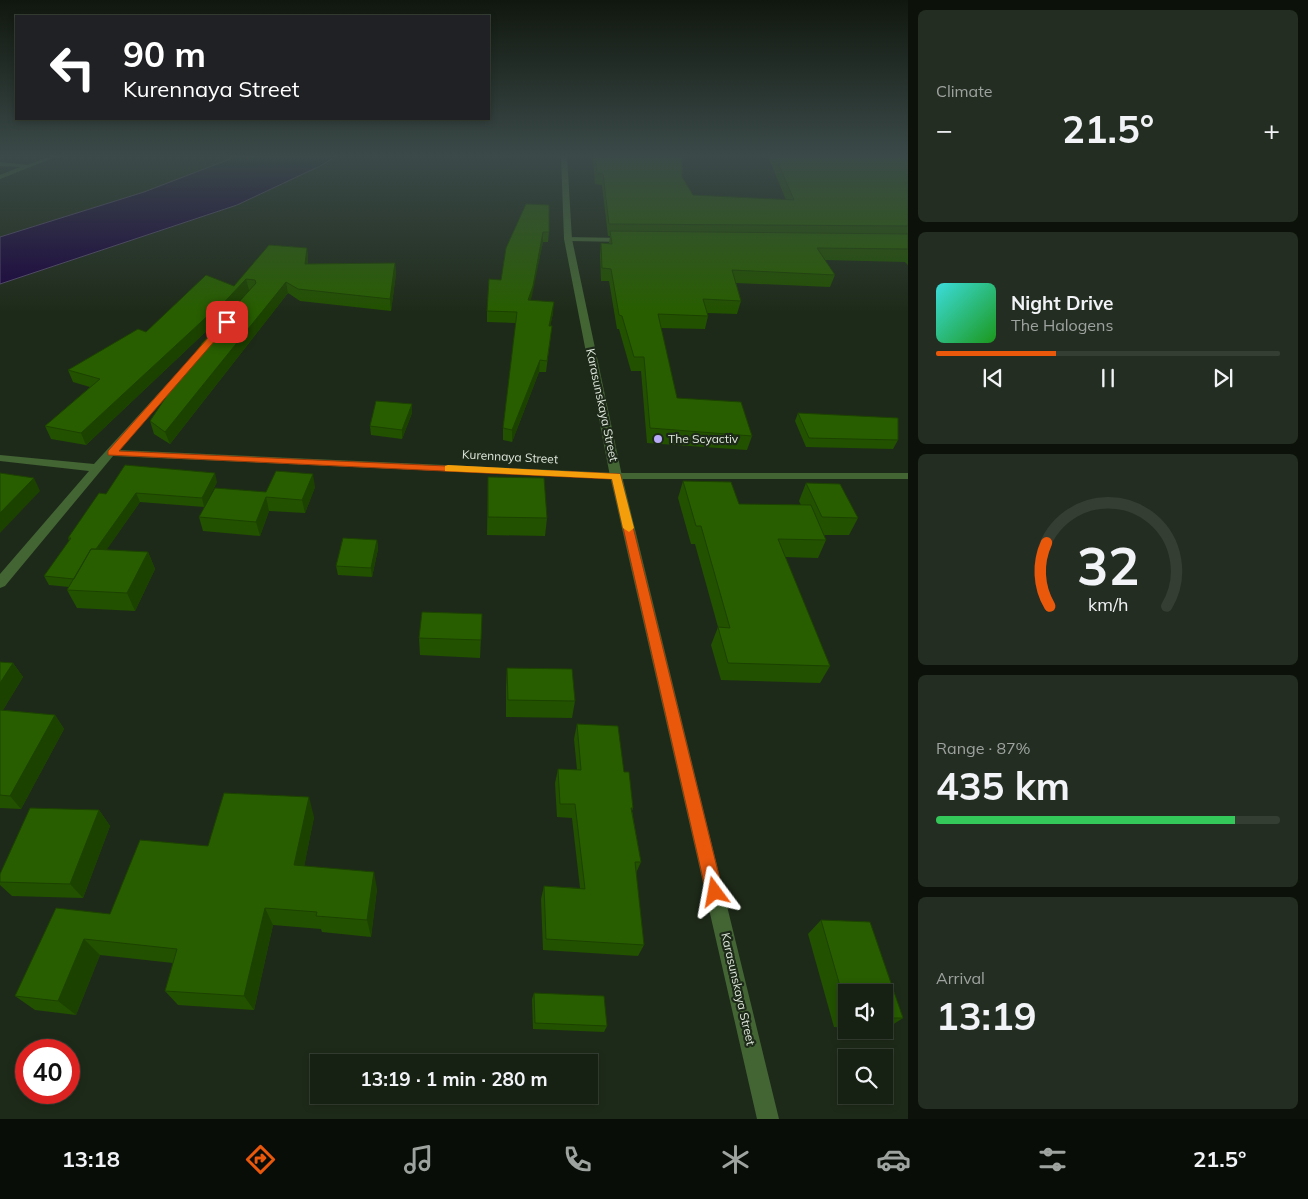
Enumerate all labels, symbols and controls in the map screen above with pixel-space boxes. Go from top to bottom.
text: 90 m [123,32,206,76]
icon: left [40,35,105,100]
text: Kurennaya Street [123,75,299,103]
text: Climate [936,81,992,101]
text: 21.5° [1062,105,1154,153]
text: − [936,112,953,147]
text: + [1263,112,1280,147]
text: Night Drive [1011,291,1113,315]
pin [206,301,248,343]
icon: arrive [213,308,241,336]
text: The Halogens [1011,315,1113,335]
street label: Karasunskaya Street [583,347,622,463]
icon: previous [979,364,1007,392]
icon: pause [1094,364,1122,392]
icon: next [1209,364,1237,392]
place label: The Scyactiv [668,431,739,446]
marker: The Scyactiv [652,433,664,445]
street label: Kurennaya Street [462,446,558,467]
text: 32 [1077,533,1139,598]
text: km/h [1088,593,1128,615]
text: Range · 87% [936,738,1031,758]
text: 435 km [936,762,1070,810]
position arrow [688,865,740,917]
street label: Karasunskaya Street [718,931,759,1047]
text: Arrival [936,968,985,988]
map controls [838,984,893,1104]
button: sound [838,984,893,1039]
text: 13:19 [936,992,1037,1040]
speed limit sign: 40 [15,1039,80,1104]
button: search [838,1049,893,1104]
text: 13:19 · 1 min · 280 m [360,1067,548,1091]
icon: directions [243,1142,278,1177]
icon: music [401,1142,436,1177]
icon: phone [560,1142,595,1177]
icon: climate [718,1142,753,1177]
icon: car [876,1142,911,1177]
icon: filters [1035,1142,1070,1177]
text: 13:18 [62,1145,120,1173]
text: 21.5° [1193,1145,1246,1173]

